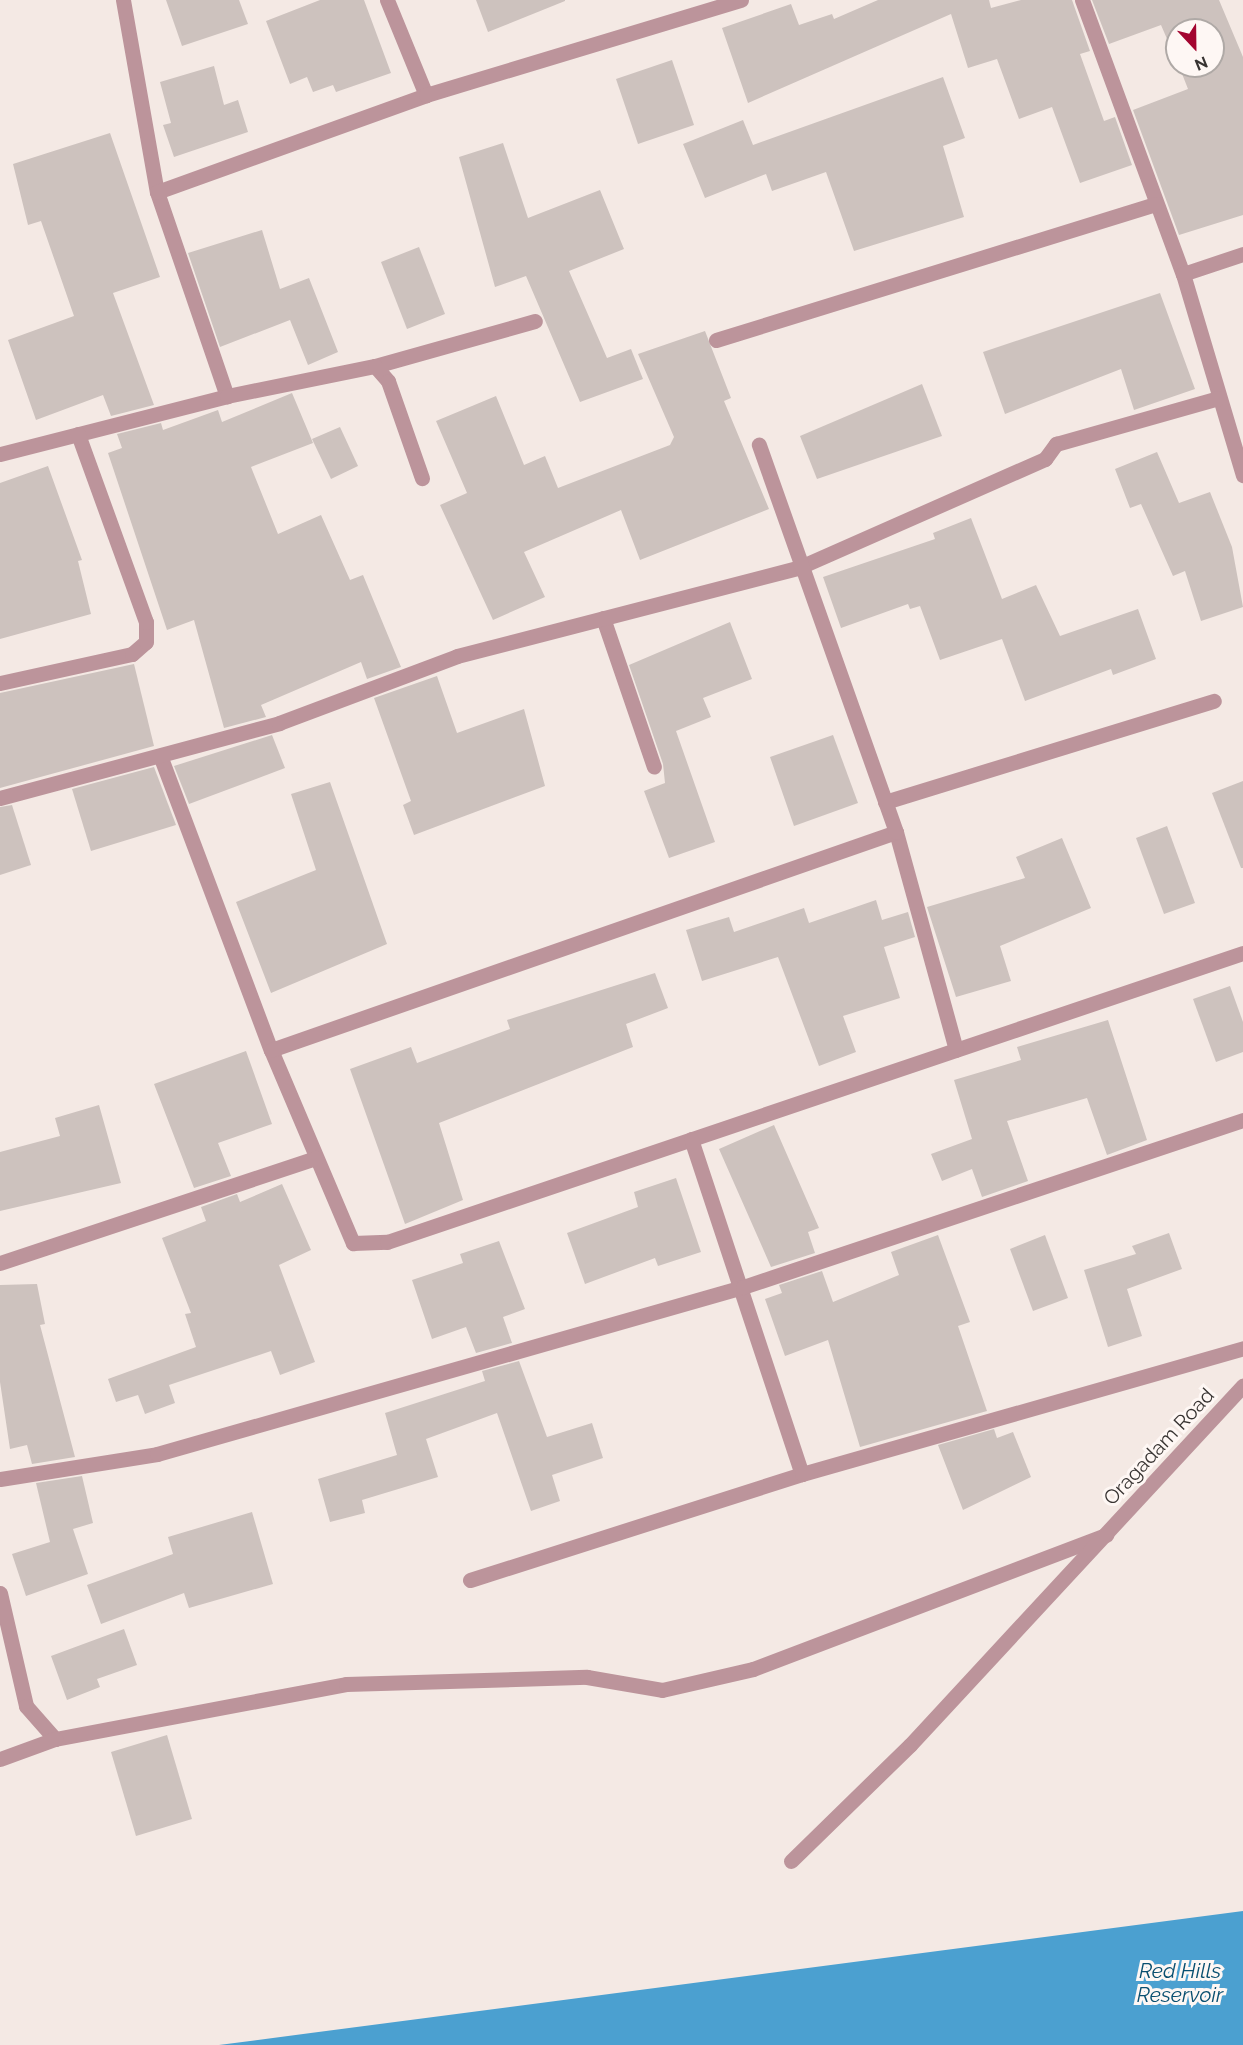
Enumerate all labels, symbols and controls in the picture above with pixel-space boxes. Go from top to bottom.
north arrow [1165,18,1225,78]
text: N [1192,52,1210,74]
street label: Oragadam Road [1099,1384,1219,1510]
water label: Red Hills Reservoir [1137,1958,1223,2008]

